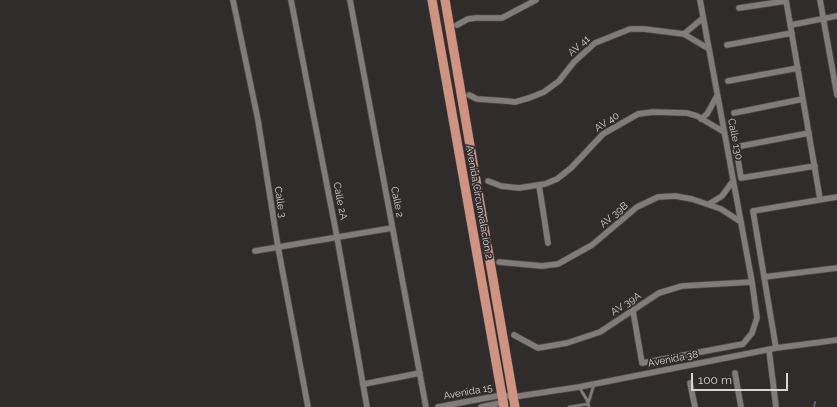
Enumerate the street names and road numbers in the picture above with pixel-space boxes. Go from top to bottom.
street label: AV 41 [566,33,592,59]
street label: AV 40 [592,110,622,134]
street label: Calle 130 [725,117,745,161]
street label: Avenida Circunvalación 2 [463,144,495,260]
street label: Calle 2A [330,181,350,221]
street label: Calle 2 [388,185,406,219]
street label: Calle 3 [272,186,288,218]
street label: AV 39B [597,200,631,230]
street label: AV 39A [609,290,643,318]
street label: Avenida 38 [647,348,699,370]
street label: Avenida 15 [443,382,493,402]

